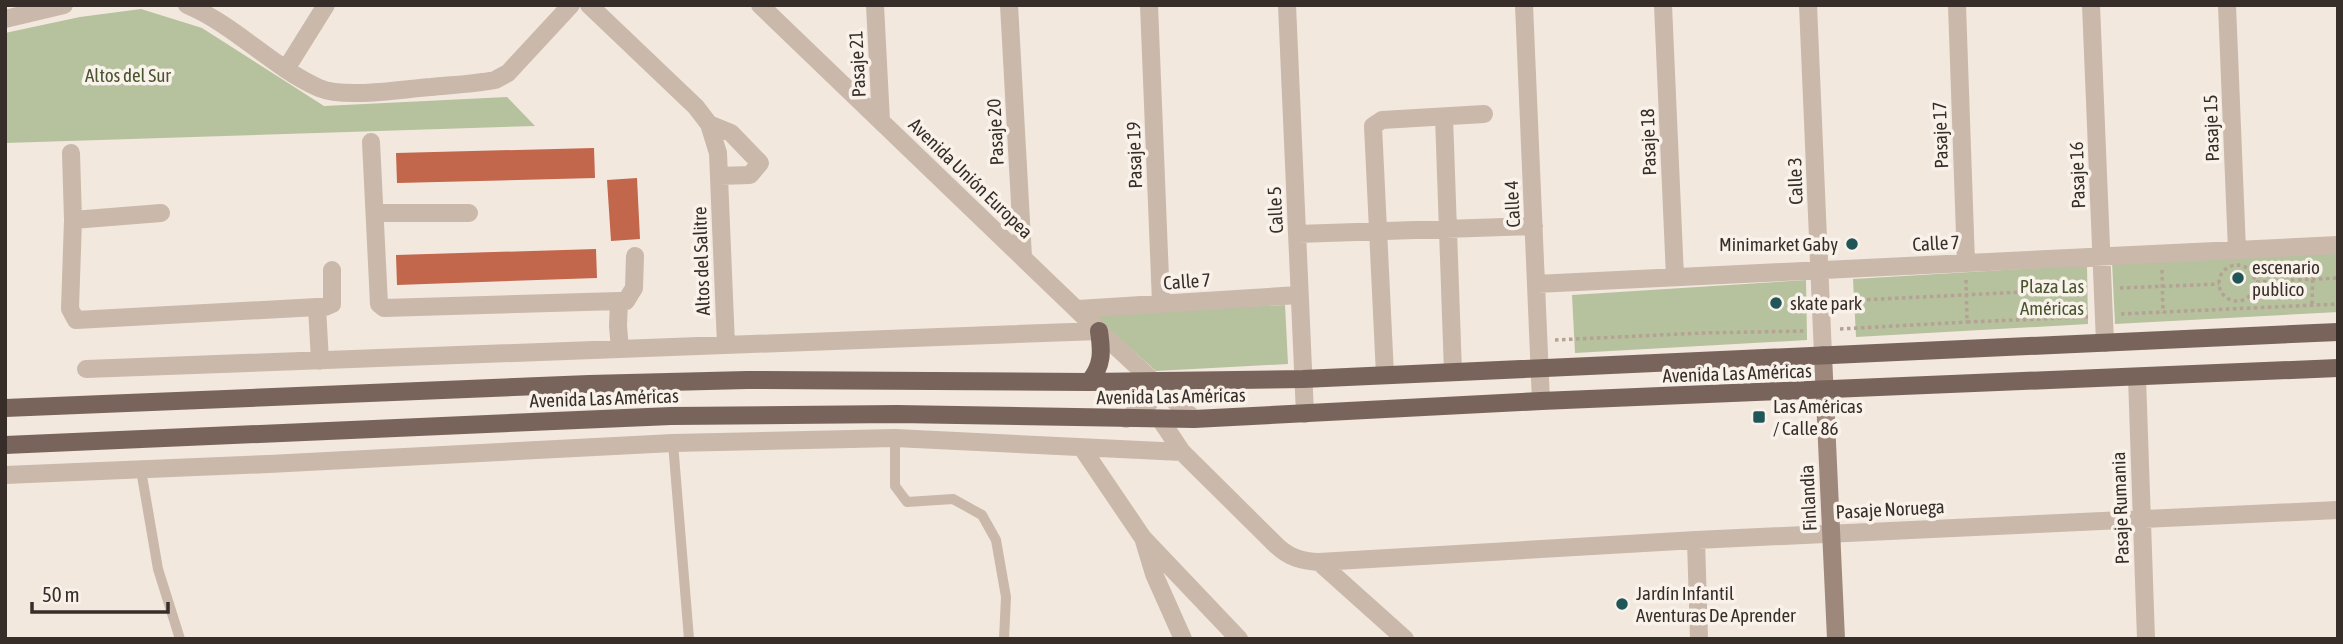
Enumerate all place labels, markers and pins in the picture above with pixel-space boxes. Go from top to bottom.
place label: Minimarket Gaby [1719,233,1838,255]
marker: Minimarket Gaby [1844,236,1860,252]
place label: escenario publico [2252,256,2320,300]
marker: escenario publico [2230,270,2246,286]
place label: skate park [1790,292,1863,314]
marker: skate park [1768,295,1784,311]
place label: Las Américas / Calle 86 [1773,395,1863,439]
marker: Las Américas / Calle 86 [1751,409,1767,425]
place label: Jardín Infantil Aventuras De Aprender [1636,582,1796,626]
marker: Jardín Infantil Aventuras De Aprender [1614,596,1630,612]

